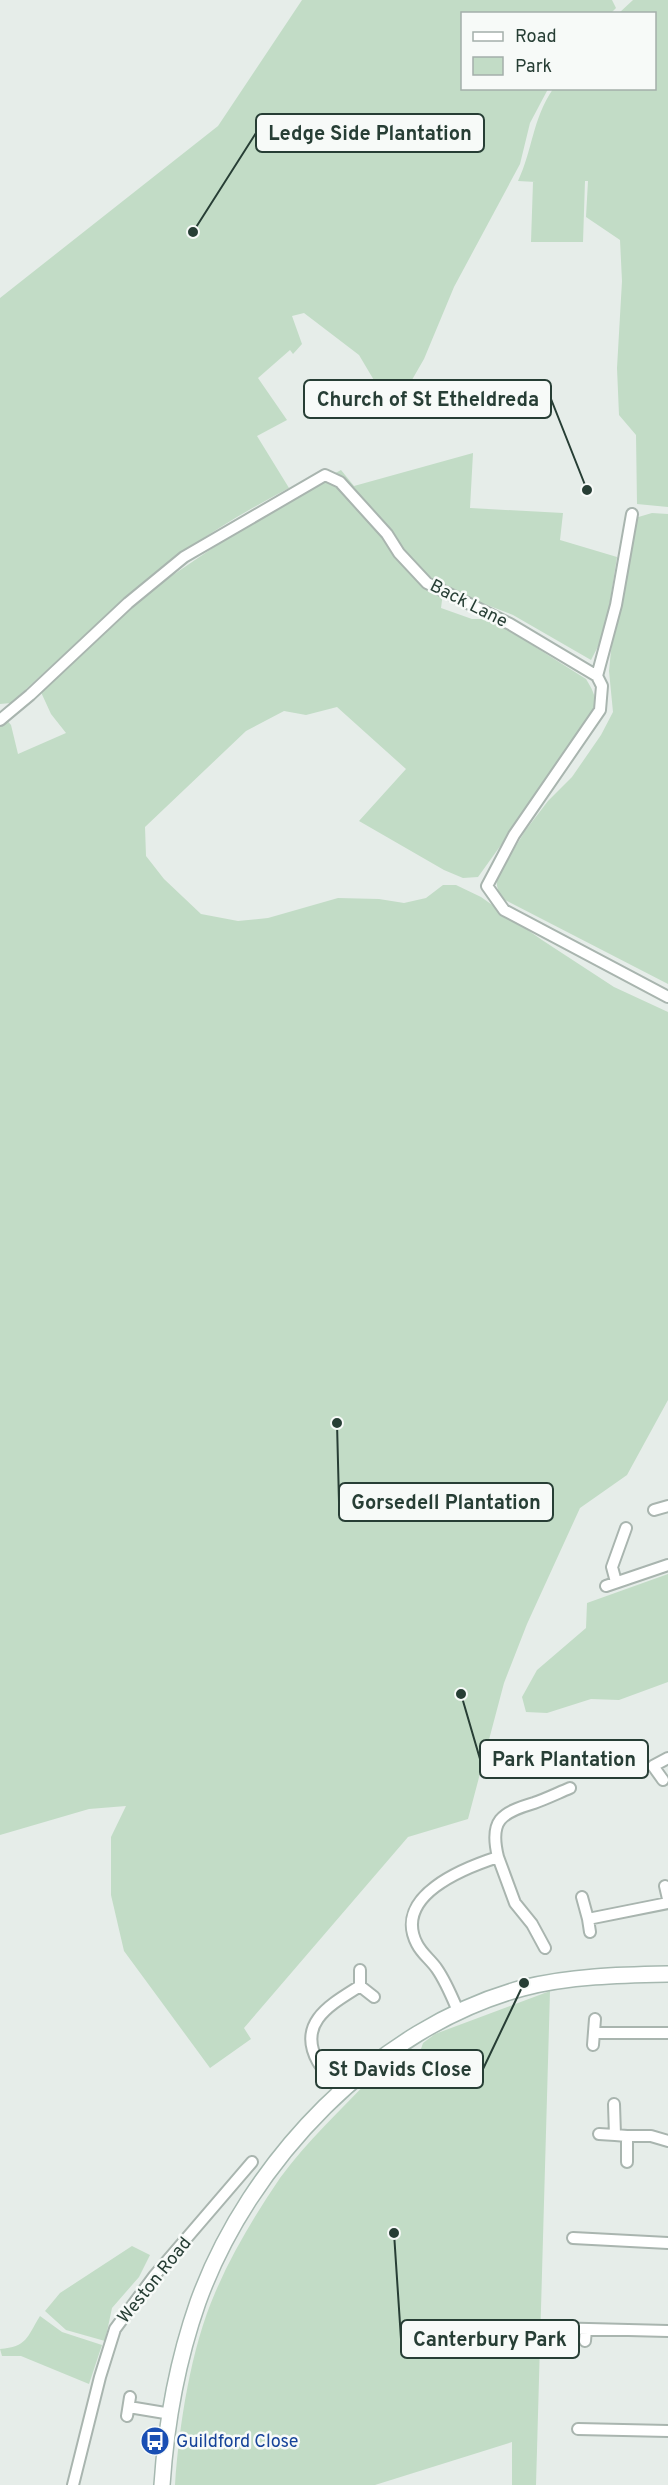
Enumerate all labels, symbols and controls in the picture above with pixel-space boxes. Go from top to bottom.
legend [461,12,656,90]
text: Road [515,26,557,49]
text: Park [515,56,552,79]
callout: Ledge Side Plantation [256,114,484,152]
text: Ledge Side Plantation [268,122,472,148]
callout: Church of St Etheldreda [304,380,551,418]
text: Church of St Etheldreda [317,388,539,414]
street label: Back Lane [426,575,511,634]
callout: Gorsedell Plantation [339,1483,553,1521]
text: Gorsedell Plantation [351,1491,541,1517]
callout: Park Plantation [480,1740,648,1778]
text: Park Plantation [492,1748,636,1774]
callout: St Davids Close [316,2050,483,2088]
text: St Davids Close [328,2058,472,2084]
street label: Weston Road [113,2233,197,2329]
callout: Canterbury Park [401,2320,579,2358]
text: Canterbury Park [413,2328,567,2354]
bus stop icon: Guildford Close [139,2425,171,2457]
place label: Guildford Close [176,2431,299,2454]

